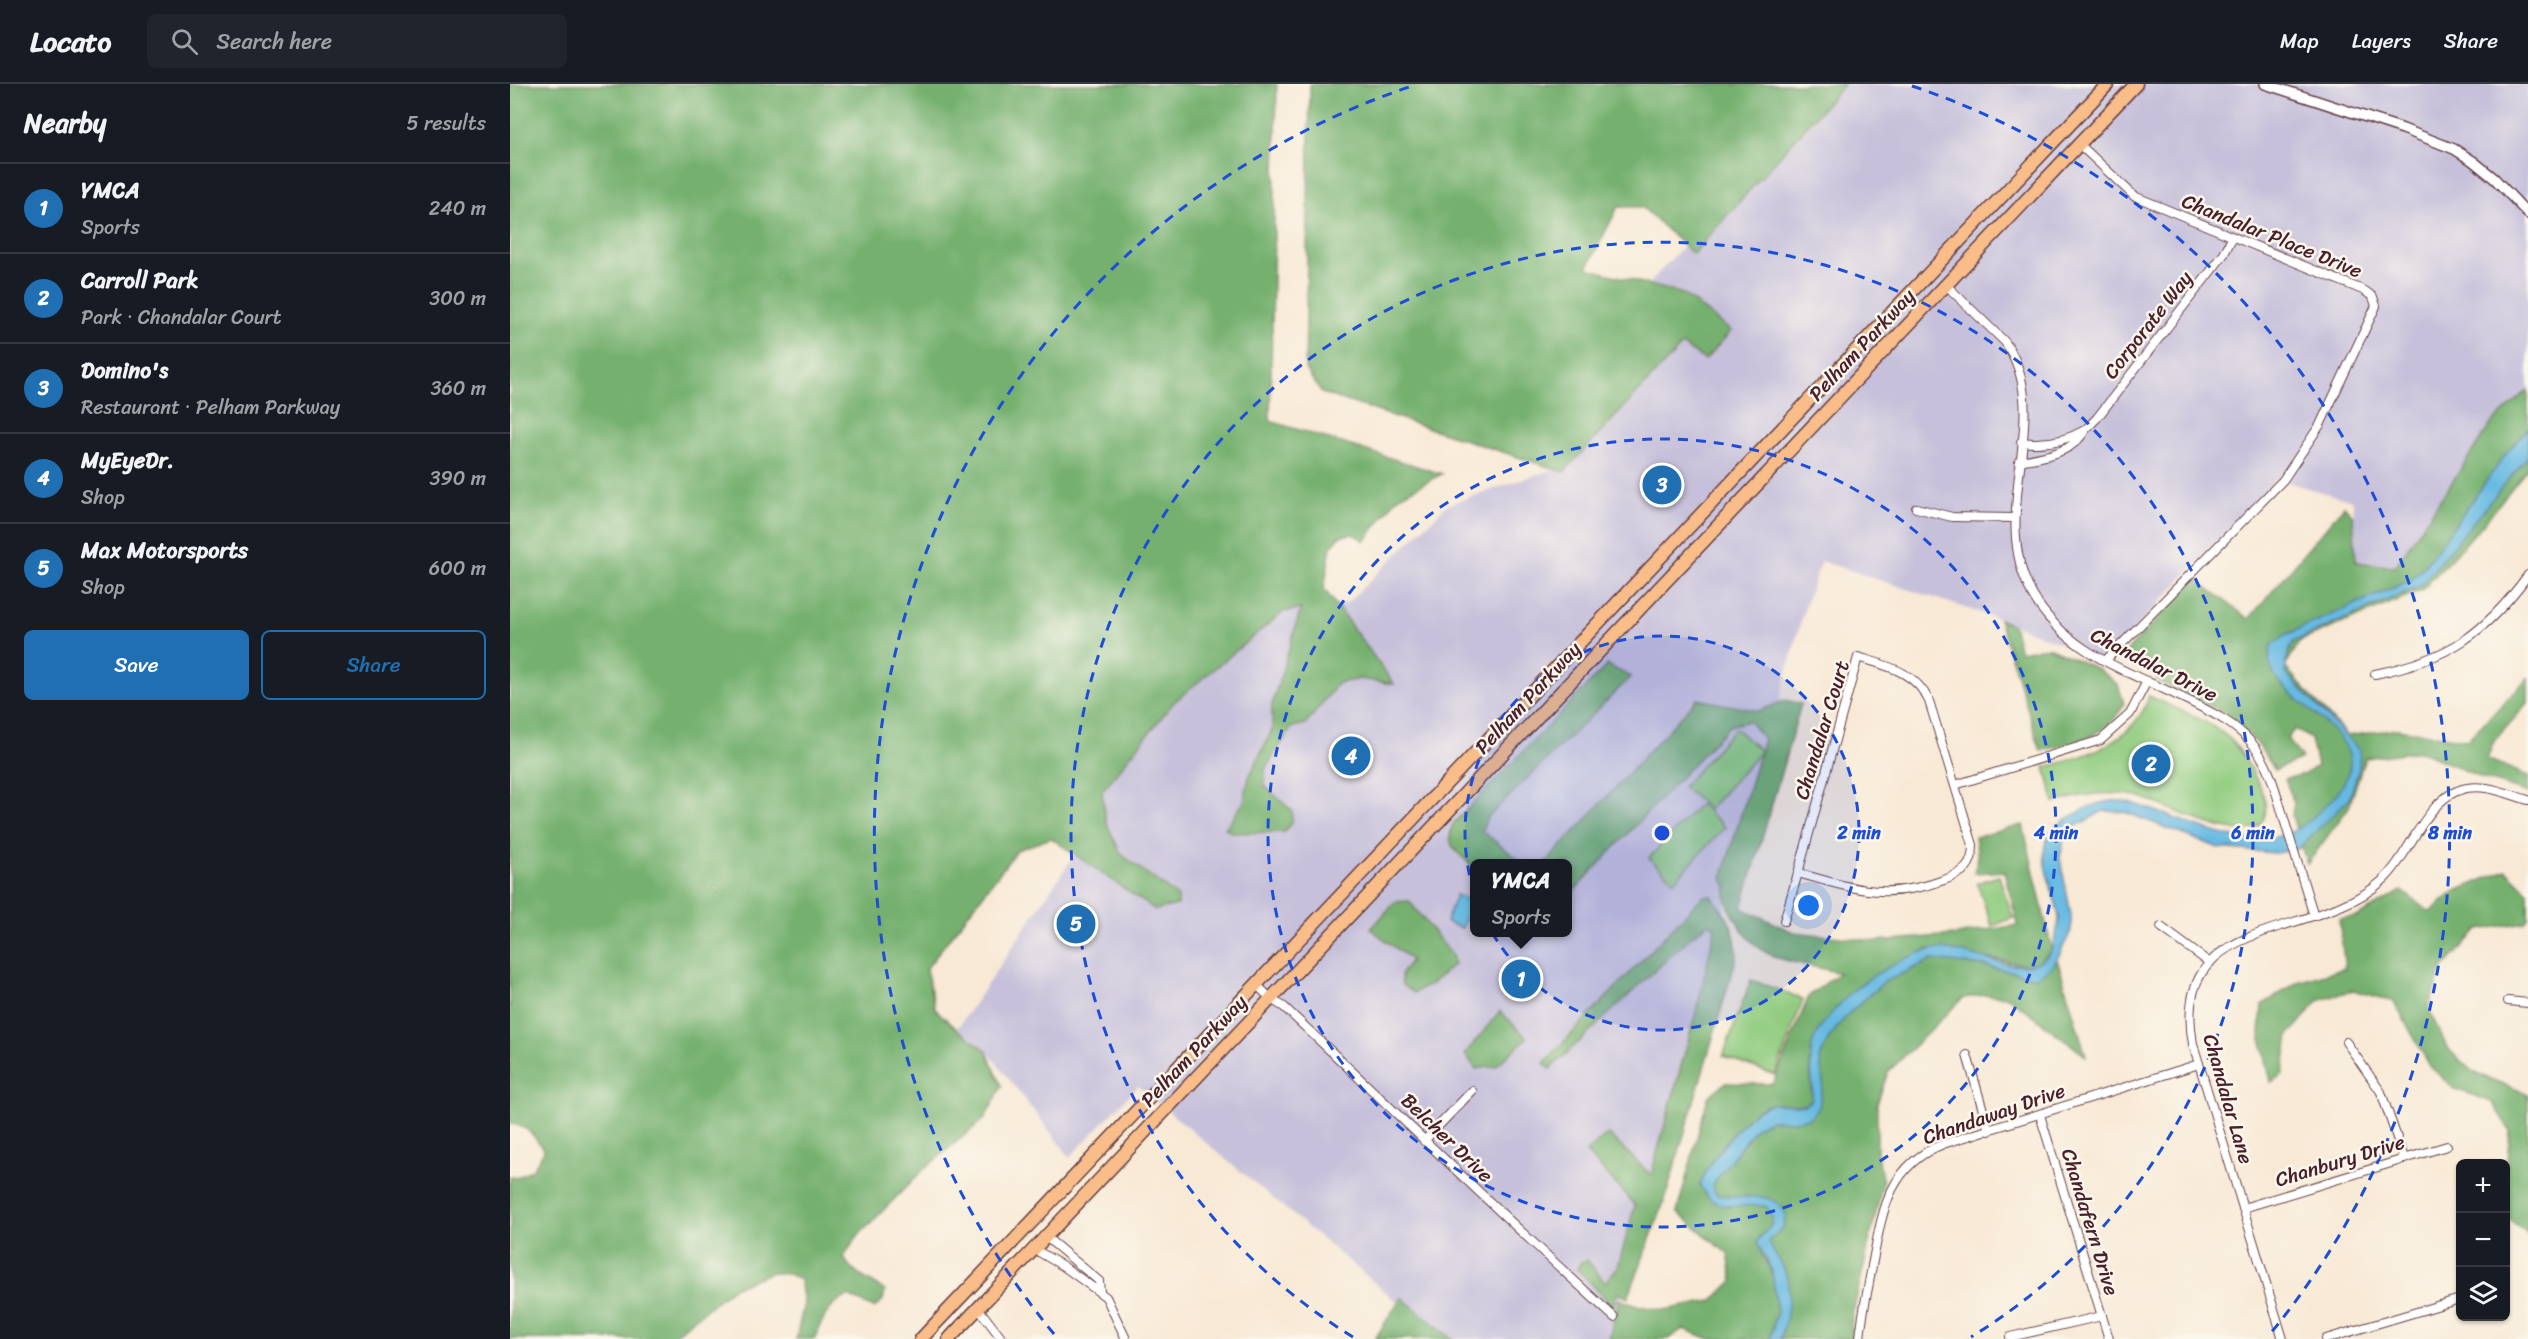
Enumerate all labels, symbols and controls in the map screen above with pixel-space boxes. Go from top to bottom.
search box [147,14,567,68]
text: Locato [30,17,111,66]
text: Search here [216,22,332,61]
text: Map [2280,22,2319,60]
text: Layers [2352,22,2411,60]
text: Share [2444,22,2498,60]
icon: search [168,25,201,58]
text: Nearby [24,100,106,146]
text: 5 results [407,106,486,141]
text: YMCA [81,171,140,210]
street label: Chandalar Place Drive [2176,184,2368,288]
text: 1 [39,191,48,226]
text: 240 m [429,191,486,226]
text: Sports [81,210,140,245]
text: Carroll Park [81,261,198,300]
street label: Corporate Way [2094,263,2202,387]
street label: Pelham Parkway [1800,280,1924,410]
text: 2 [38,281,49,316]
text: 300 m [429,281,486,316]
text: Park · Chandalar Court [81,300,282,335]
text: Domino's [81,351,168,390]
text: 3 [38,371,49,406]
text: 360 m [430,371,486,406]
text: Restaurant · Pelham Parkway [81,390,340,425]
text: MyEyeDr. [81,441,174,480]
text: 4 [37,461,50,496]
text: 390 m [430,461,486,496]
pin: 3 [1642,462,1682,508]
text: Shop [81,480,125,515]
text: Max Motorsports [81,531,248,570]
text: 5 [37,551,50,586]
text: 600 m [429,551,486,586]
text: Shop [81,570,125,605]
street label: Chandalar Drive [2084,618,2224,712]
button: Save [24,630,249,700]
button: Share [261,630,486,700]
street label: Pelham Parkway [1466,633,1590,763]
street label: Chandalar Court [1784,656,1860,804]
pin: 4 [1332,734,1370,778]
pin: 2 [2132,742,2170,786]
text: 2 min [1836,817,1881,849]
text: 4 min [2033,817,2079,849]
text: 6 min [2230,817,2275,849]
text: 8 min [2427,817,2472,849]
centre of rings [1652,823,1672,843]
popup [1470,859,1572,937]
text: YMCA [1492,861,1550,900]
your location [1794,891,1823,920]
text: Sports [1492,900,1550,935]
pin: 5 [1056,902,1096,946]
pin: 1 [1502,956,1540,1002]
street label: Pelham Parkway [1132,986,1256,1116]
street label: Chandalar Lane [2193,1030,2263,1168]
street label: Chandaway Drive [1918,1073,2070,1155]
street label: Belcher Drive [1392,1084,1502,1192]
street label: Chanbury Drive [2271,1125,2409,1197]
street label: Chandafern Drive [2051,1144,2129,1300]
map controls [2456,1159,2510,1321]
button: + [2456,1159,2510,1213]
button: − [2456,1213,2510,1267]
button: layers [2456,1267,2510,1321]

